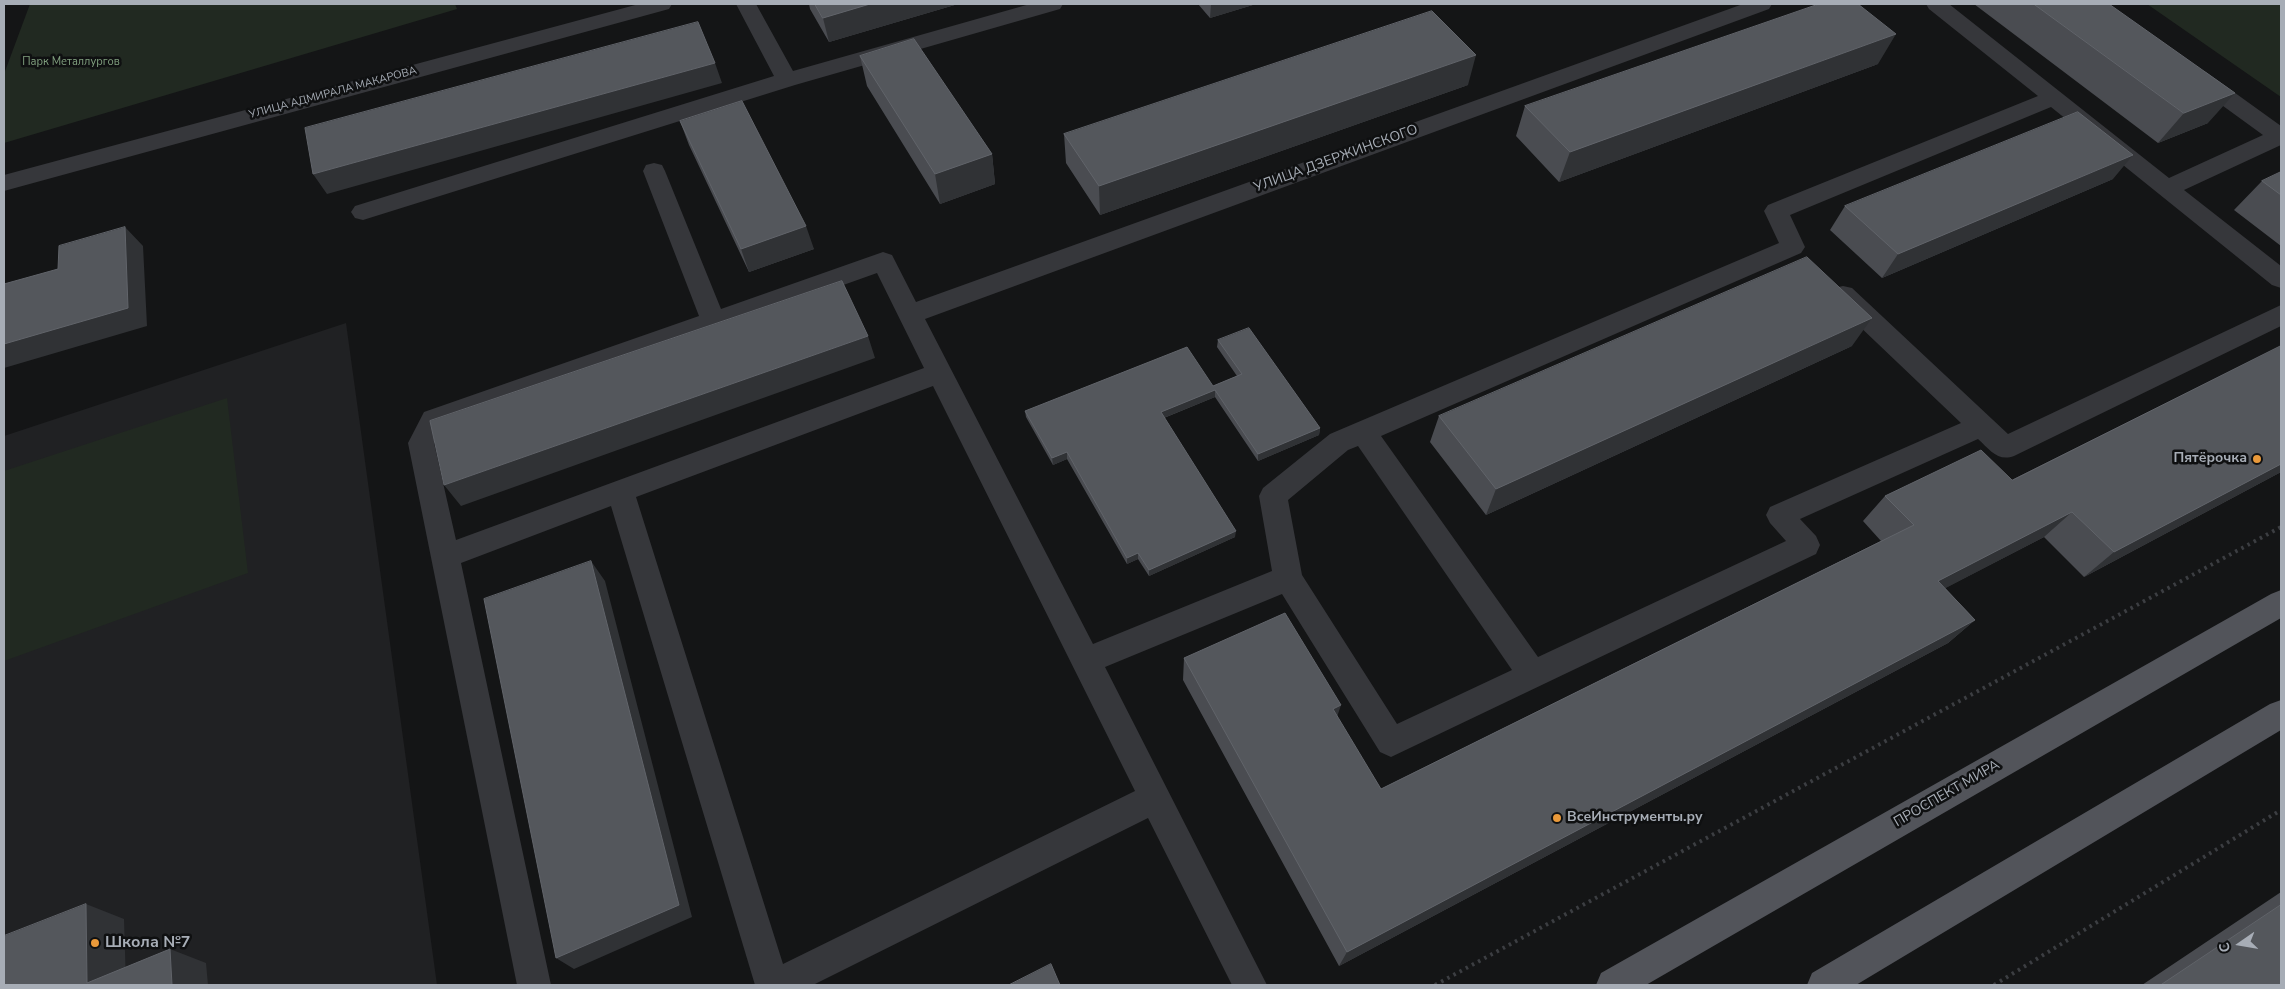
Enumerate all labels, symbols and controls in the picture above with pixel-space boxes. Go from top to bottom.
park label: Парк Металлургов [22,55,120,69]
street label: УЛИЦА АДМИРАЛА МАКАРОВА [248,64,418,122]
street label: УЛИЦА ДЗЕРЖИНСКОГО [1252,121,1420,197]
place label: Пятёрочка [2174,451,2247,467]
marker: Пятёрочка [2251,453,2263,465]
street label: ПРОСПЕКТ МИРА [1891,757,2003,831]
place label: ВсеИнструменты.ру [1567,810,1703,826]
marker: ВсеИнструменты.ру [1551,812,1563,824]
north arrow [2215,919,2265,969]
place label: Школа №7 [105,933,190,953]
marker: Школа №7 [89,937,101,949]
text: С [2215,941,2235,954]

